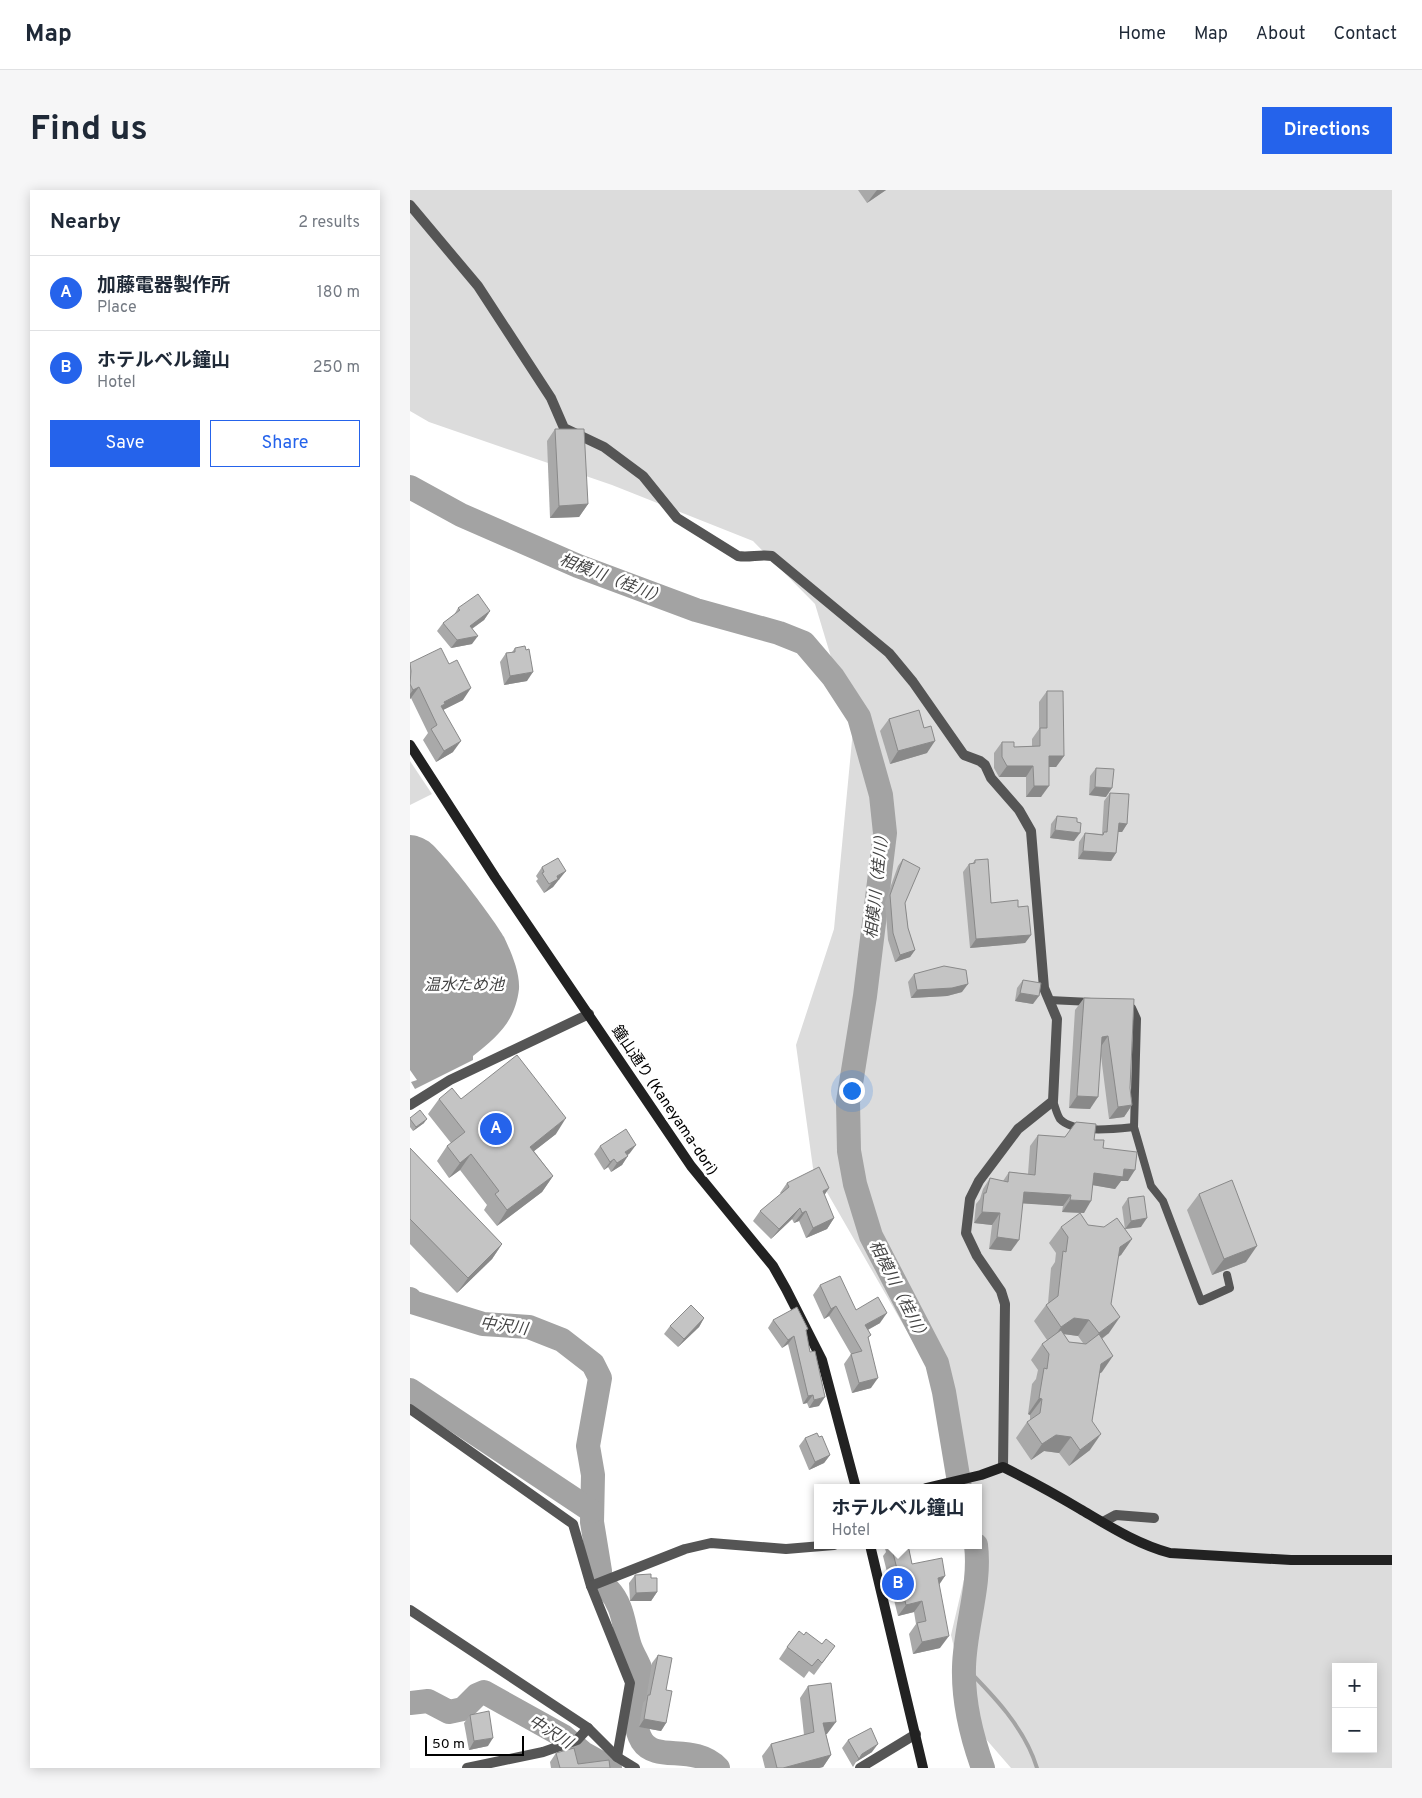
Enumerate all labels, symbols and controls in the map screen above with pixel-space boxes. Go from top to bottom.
text: Map [25,20,72,50]
text: Home [1118,23,1166,46]
text: Map [1194,23,1228,46]
text: About [1256,23,1305,46]
text: Contact [1333,23,1397,46]
button: Directions [1262,107,1392,154]
text: Find us [30,108,148,152]
text: Nearby [50,209,121,236]
text: 2 results [298,213,360,233]
text: 加藤電器製作所 [97,274,230,298]
text: A [60,283,72,303]
text: 180 m [317,283,360,303]
text: Place [97,298,137,318]
text: ホテルベル鐘山 [97,349,230,373]
text: B [60,358,72,378]
text: 250 m [313,358,360,378]
text: Hotel [97,373,136,393]
button: Save [50,420,200,467]
button: Share [210,420,360,467]
water label: 相模川（桂川） [556,550,668,609]
water label: 相模川（桂川） [862,826,894,940]
water label: 温水ため池 [424,976,506,996]
street label: 鐘山通り (Kaneyama-dori) [606,1022,722,1179]
your location [839,1078,865,1104]
pin: A [480,1110,512,1148]
water label: 相模川（桂川） [864,1237,933,1346]
water label: 中沢川 [479,1314,531,1341]
popup [814,1484,982,1549]
text: ホテルベル鐘山 [831,1497,965,1521]
text: Hotel [831,1521,870,1541]
pin: B [882,1565,914,1603]
map controls [1332,1663,1377,1753]
button: + [1332,1663,1377,1708]
button: − [1332,1708,1377,1753]
water label: 中沢川 [524,1711,577,1755]
scale bar [425,1733,524,1756]
text: 50 m [432,1736,465,1753]

